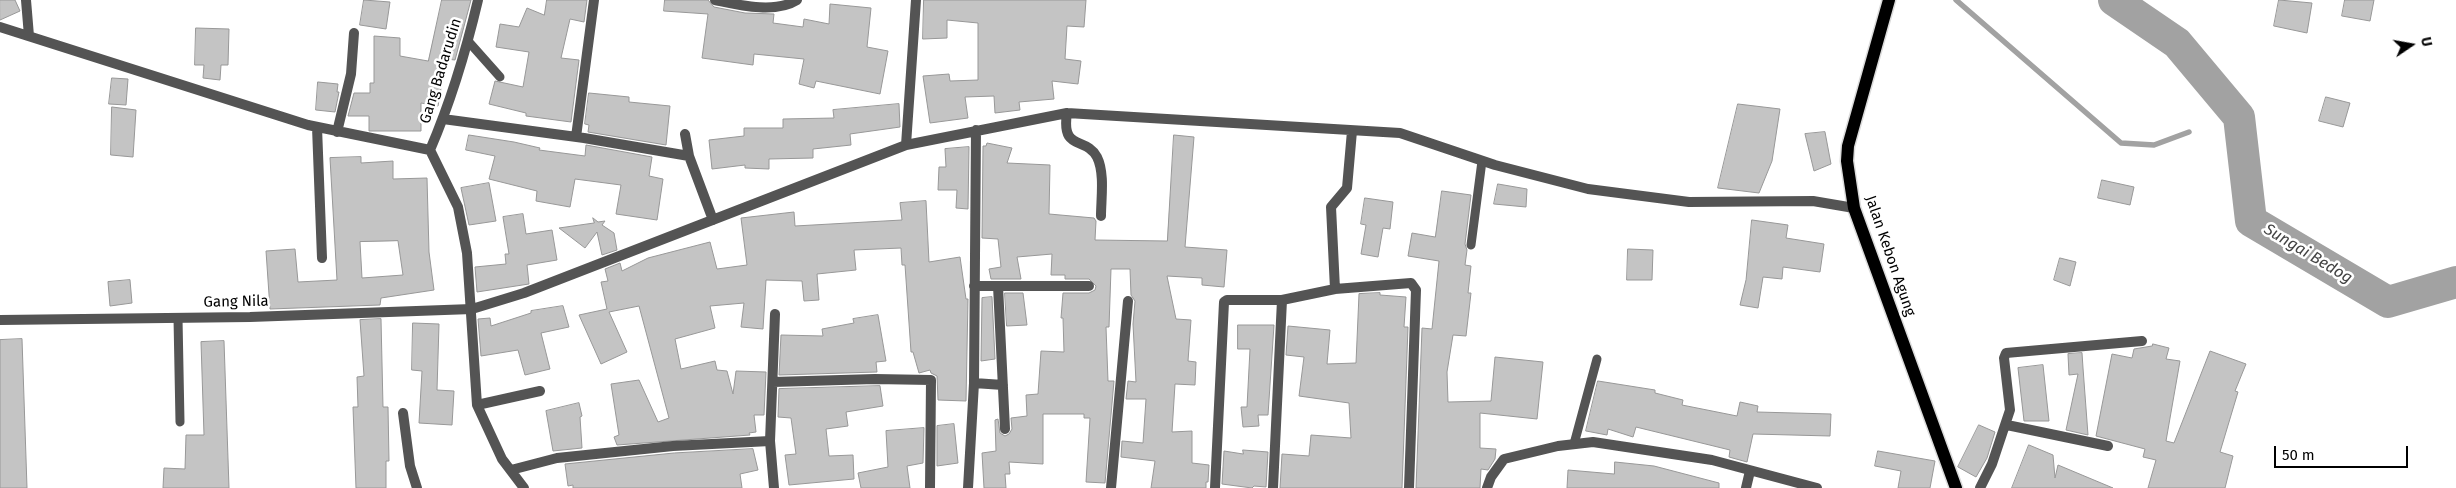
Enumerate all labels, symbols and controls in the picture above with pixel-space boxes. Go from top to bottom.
street label: Gang Badarudin [416,16,466,126]
north arrow [2386,20,2436,70]
text: U [2417,36,2435,48]
street label: Jalan Kebon Agung [1861,193,1919,319]
water label: Sungai Bedog [2260,220,2356,288]
street label: Gang Nila [203,292,269,312]
scale bar [2276,436,2410,468]
text: 50 m [2282,446,2315,464]

